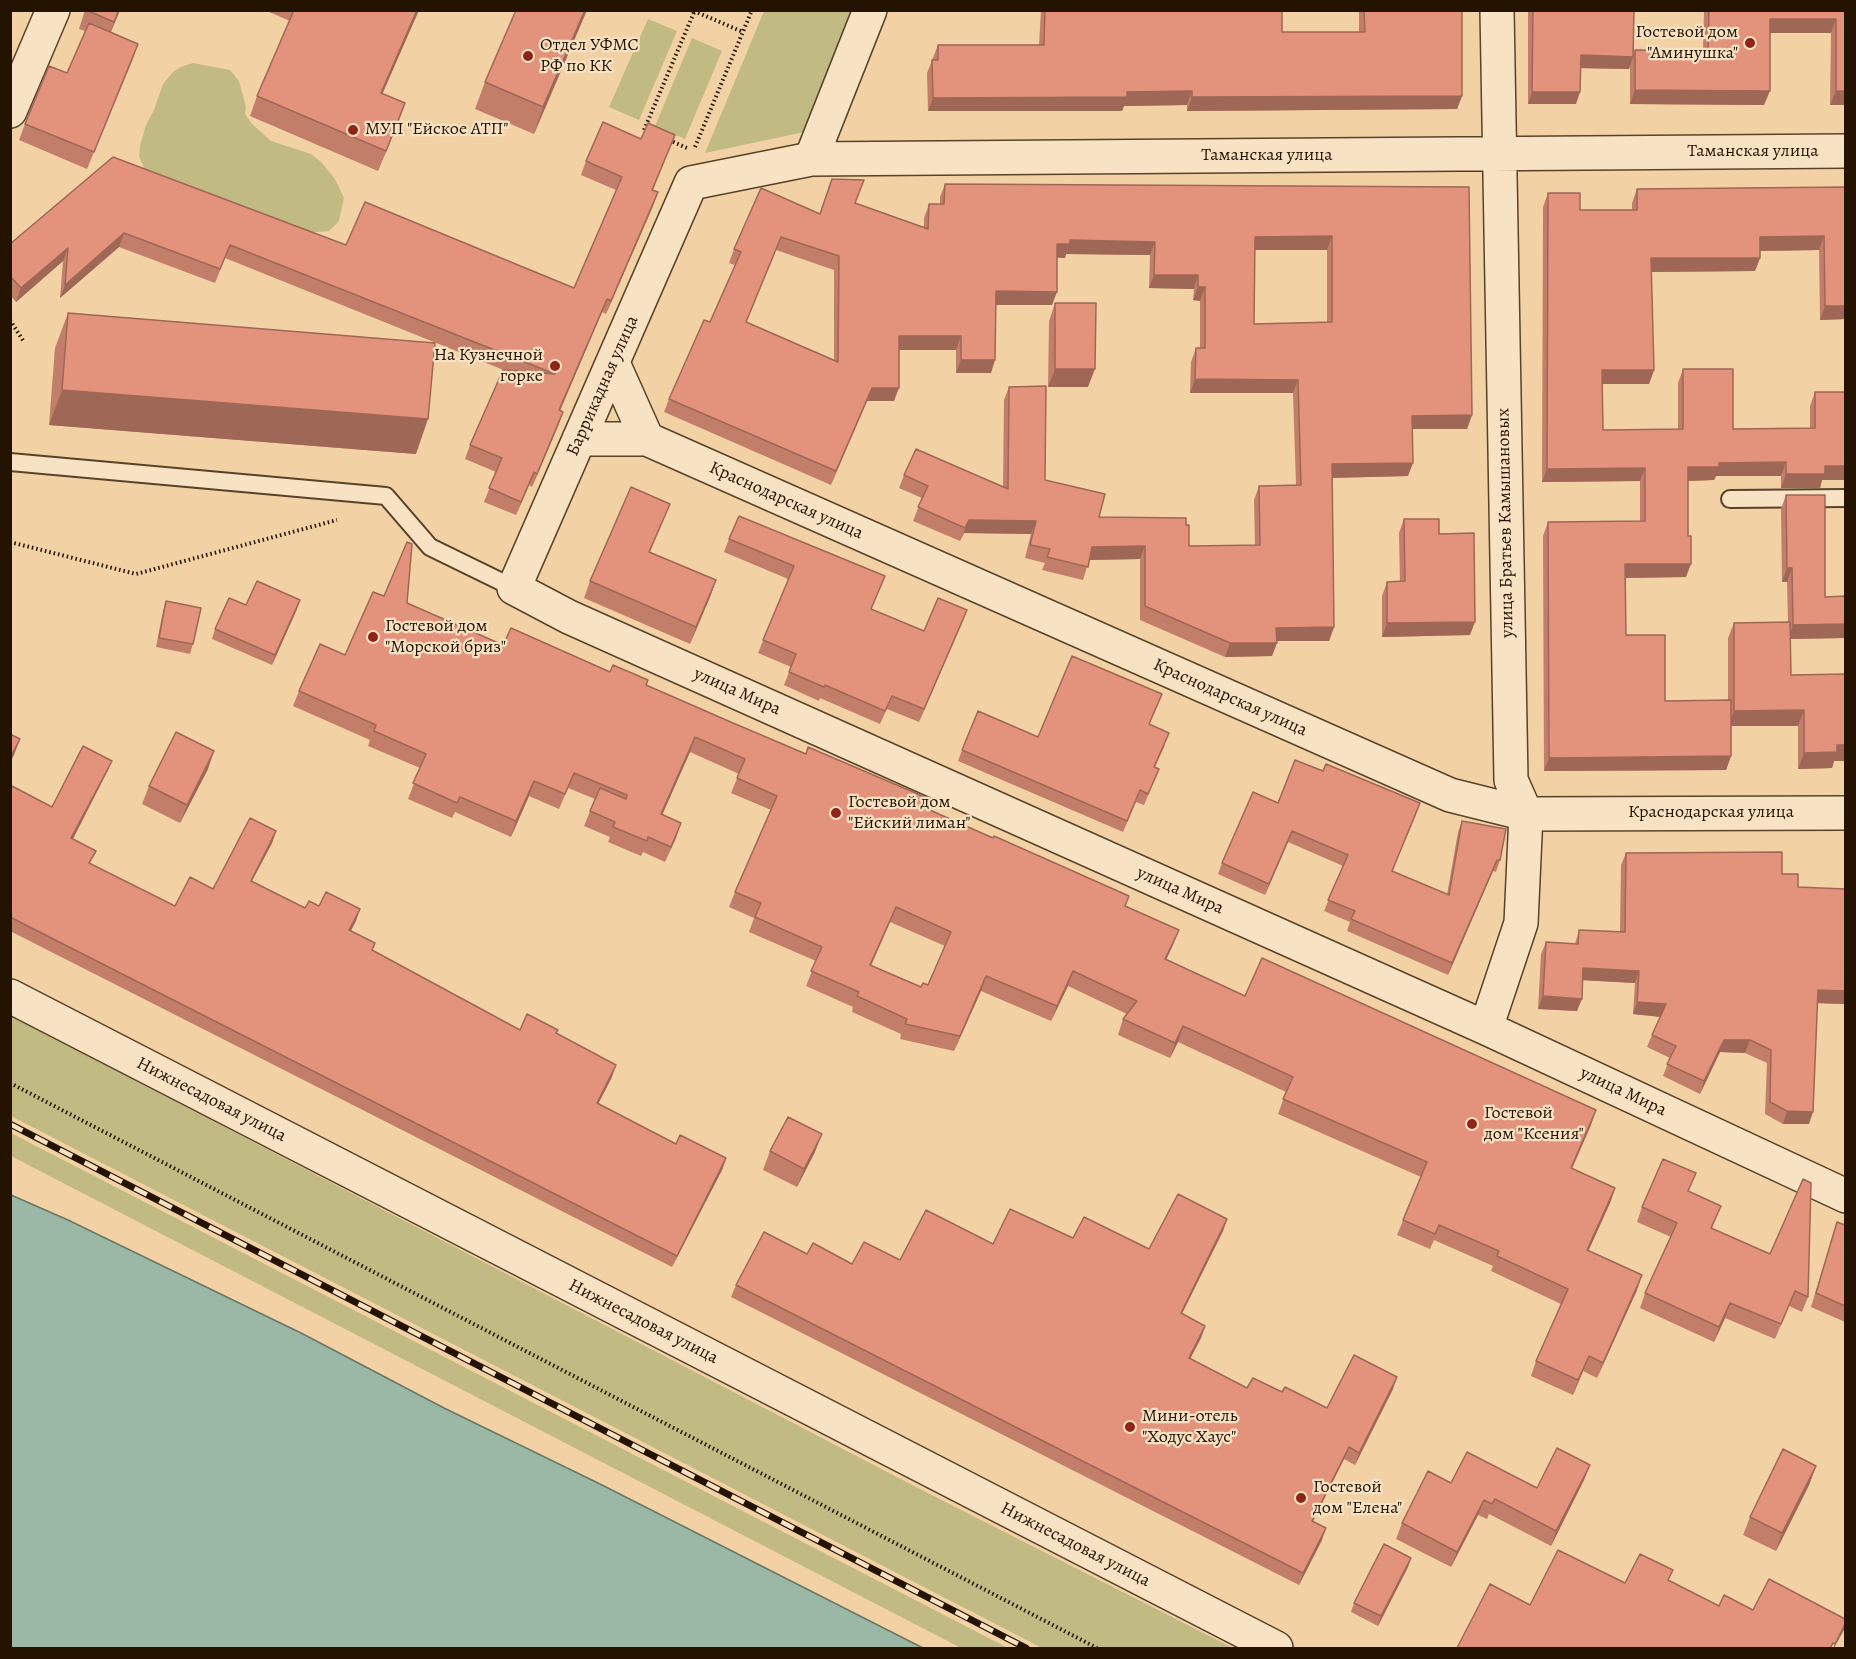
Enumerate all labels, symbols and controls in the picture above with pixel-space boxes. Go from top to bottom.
place label: Гостевой дом "Аминушка" [1636,22,1738,64]
place label: Отдел УФМС РФ по КК [540,35,639,78]
marker: Гостевой дом "Аминушка" [1743,36,1757,50]
marker: Отдел УФМС РФ по КК [521,49,535,63]
place label: МУП "Ейское АТП" [365,119,509,141]
marker: МУП "Ейское АТП" [346,123,360,137]
street label: Таманская улица [1687,141,1819,163]
street label: Таманская улица [1201,145,1333,167]
street label: Баррикадная улица [562,312,644,460]
place label: На Кузнечной горке [434,345,543,388]
marker: На Кузнечной горке [548,359,562,373]
street label: улица Братьев Камышановых [1493,408,1519,638]
street label: Краснодарская улица [706,457,866,545]
place label: Гостевой дом "Морской бриз" [385,616,506,658]
marker: Гостевой дом "Морской бриз" [366,630,380,644]
street label: Краснодарская улица [1150,654,1310,742]
street label: улица Мира [690,663,784,721]
place label: Гостевой дом "Ейский лиман" [848,792,971,834]
street label: Краснодарская улица [1628,802,1794,824]
marker: Гостевой дом "Ейский лиман" [829,806,843,820]
street label: улица Мира [1133,862,1227,920]
street label: Нижнесадовая улица [133,1053,289,1147]
street label: улица Мира [1576,1063,1670,1121]
place label: Гостевой дом "Ксения" [1484,1103,1584,1146]
marker: Гостевой дом "Ксения" [1465,1117,1479,1131]
street label: Нижнесадовая улица [565,1275,721,1369]
place label: Мини-отель "Ходус Хаус" [1142,1406,1238,1448]
marker: Мини-отель "Ходус Хаус" [1123,1420,1137,1434]
place label: Гостевой дом "Елена" [1313,1477,1402,1520]
marker: Гостевой дом "Елена" [1294,1491,1308,1505]
street label: Нижнесадовая улица [997,1498,1153,1592]

